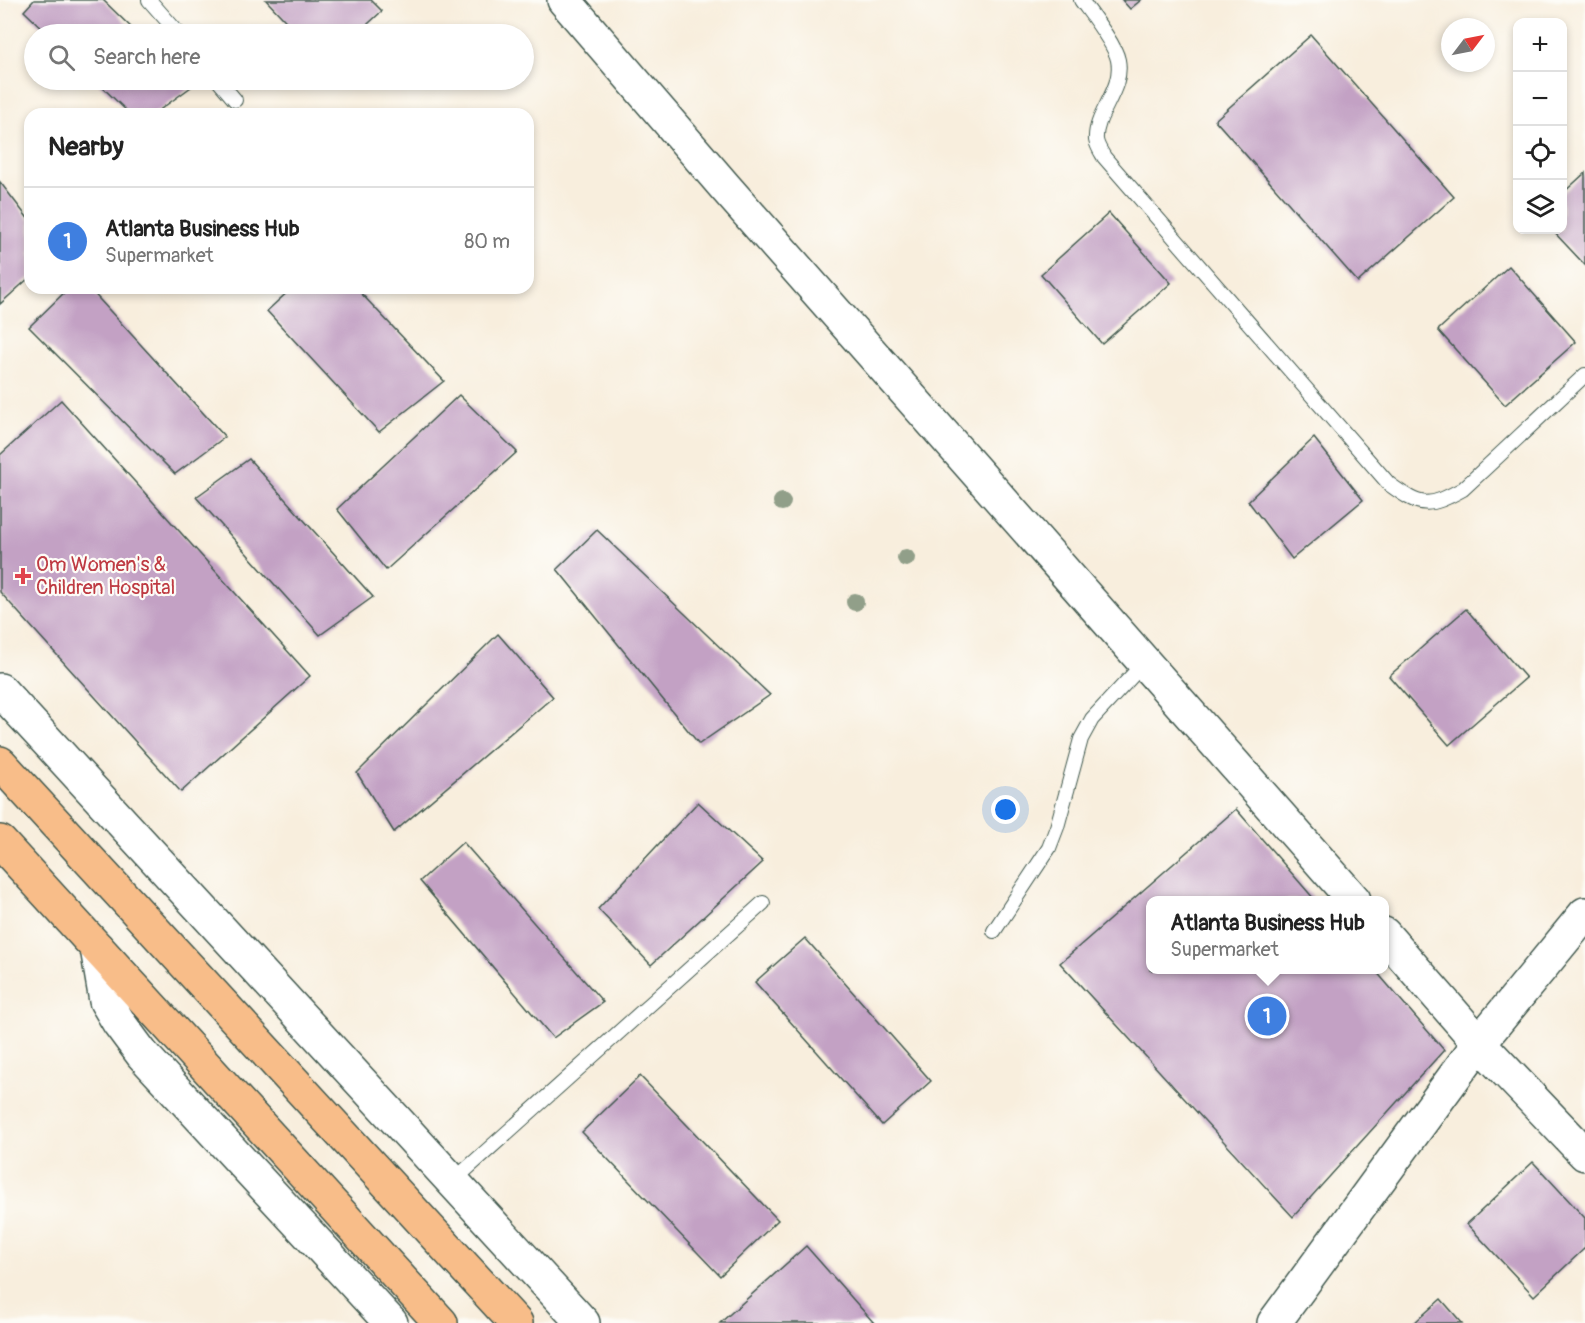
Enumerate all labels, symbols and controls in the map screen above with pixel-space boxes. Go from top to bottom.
north arrow [1441,18,1495,72]
map controls [1513,18,1567,234]
button: + [1513,18,1567,72]
search box [24,24,534,90]
icon: search [45,41,78,74]
text: Search here [93,43,200,71]
button: − [1513,72,1567,126]
button: locate [1513,126,1567,180]
text: Nearby [48,131,124,163]
button: layers [1513,180,1567,234]
text: Atlanta Business Hub [105,215,300,243]
text: 1 [64,229,71,254]
text: 80 m [464,229,510,254]
text: Supermarket [105,243,214,268]
place label: Om Women's & Children Hospital [36,552,175,600]
marker: Om Women's & Children Hospital [14,567,32,585]
your location [991,795,1020,824]
popup [1146,896,1389,974]
text: Atlanta Business Hub [1170,909,1365,937]
text: Supermarket [1170,937,1279,962]
pin: 1 [1248,994,1286,1038]

